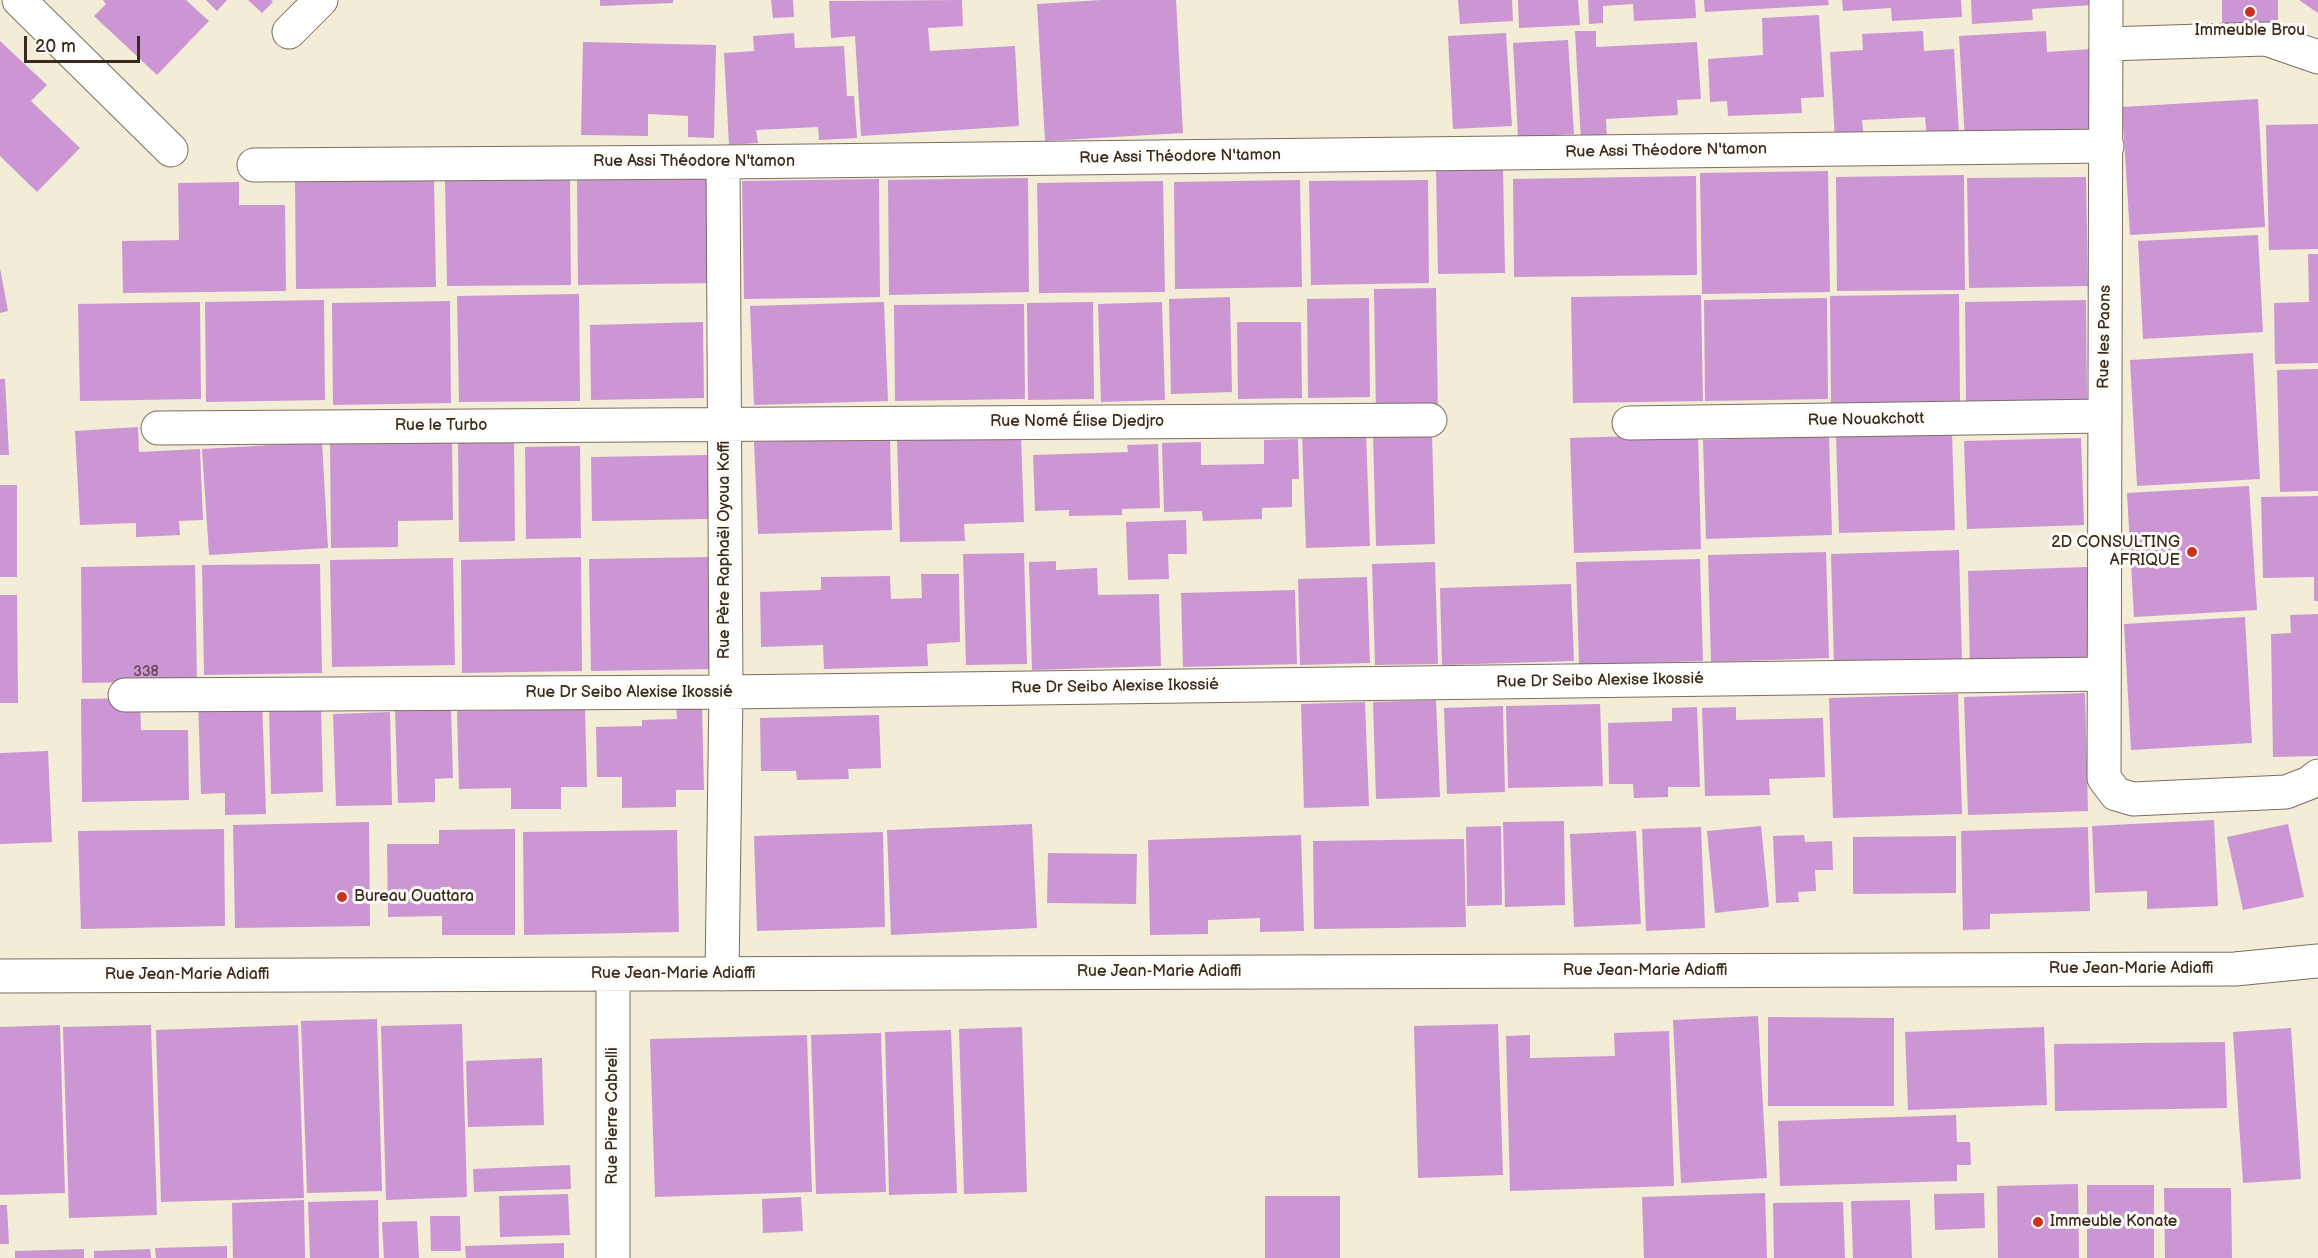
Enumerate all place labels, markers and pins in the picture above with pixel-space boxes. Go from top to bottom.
marker: Immeuble Brou [2243,5,2257,19]
place label: Immeuble Brou [2195,21,2305,41]
place label: 2D CONSULTING AFRIQUE [2051,533,2180,571]
marker: 2D CONSULTING AFRIQUE [2185,545,2199,559]
place label: Bureau Ouattara [354,887,474,907]
marker: Bureau Ouattara [335,890,349,904]
place label: Immeuble Konate [2050,1212,2177,1232]
marker: Immeuble Konate [2031,1215,2045,1229]

